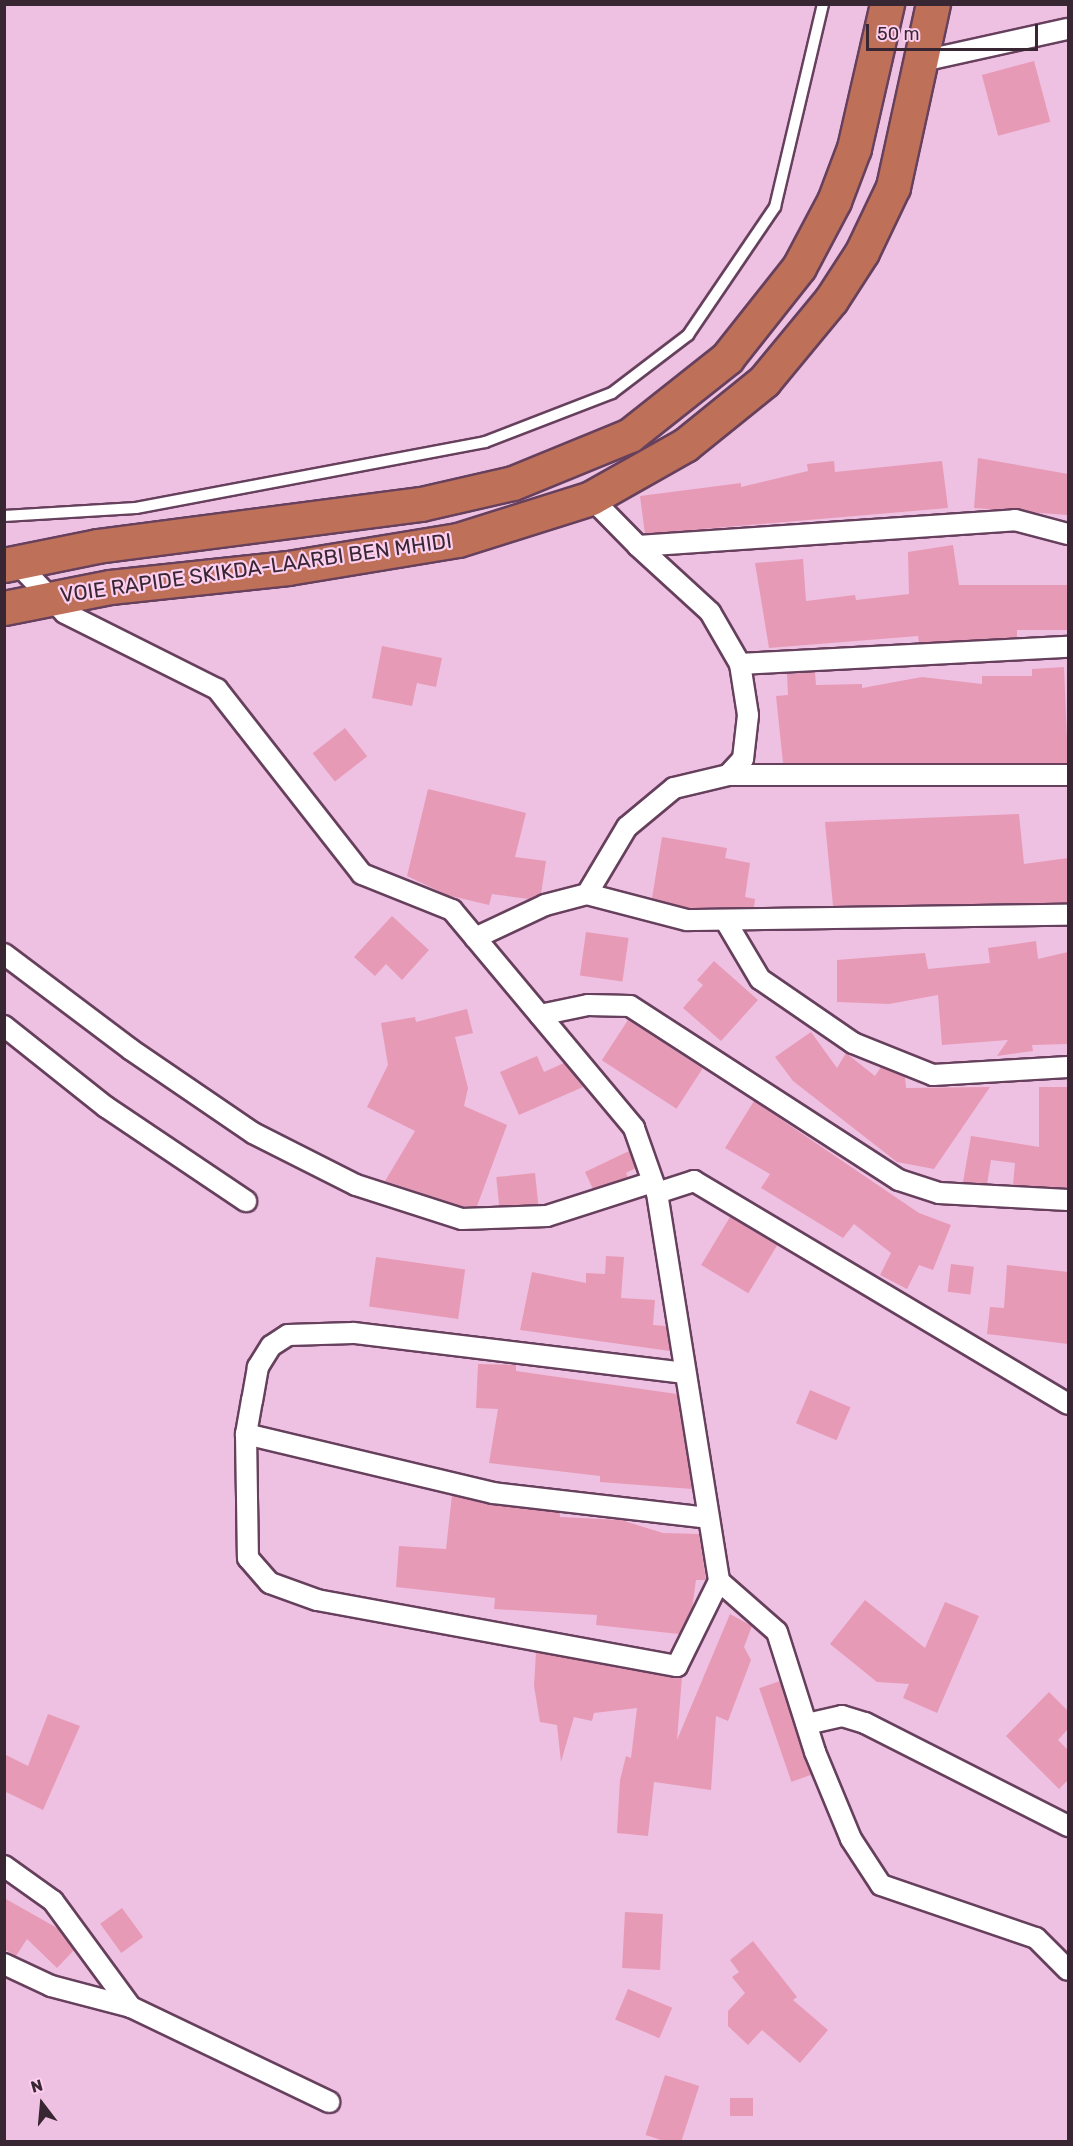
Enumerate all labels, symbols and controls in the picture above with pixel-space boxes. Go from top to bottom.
scale bar [869,12,1042,50]
text: 50 m [877,23,920,45]
street label: VOIE RAPIDE SKIKDA-LAARBI BEN MHIDI [59,528,453,608]
north arrow [12,2074,72,2134]
text: N [29,2075,45,2097]

